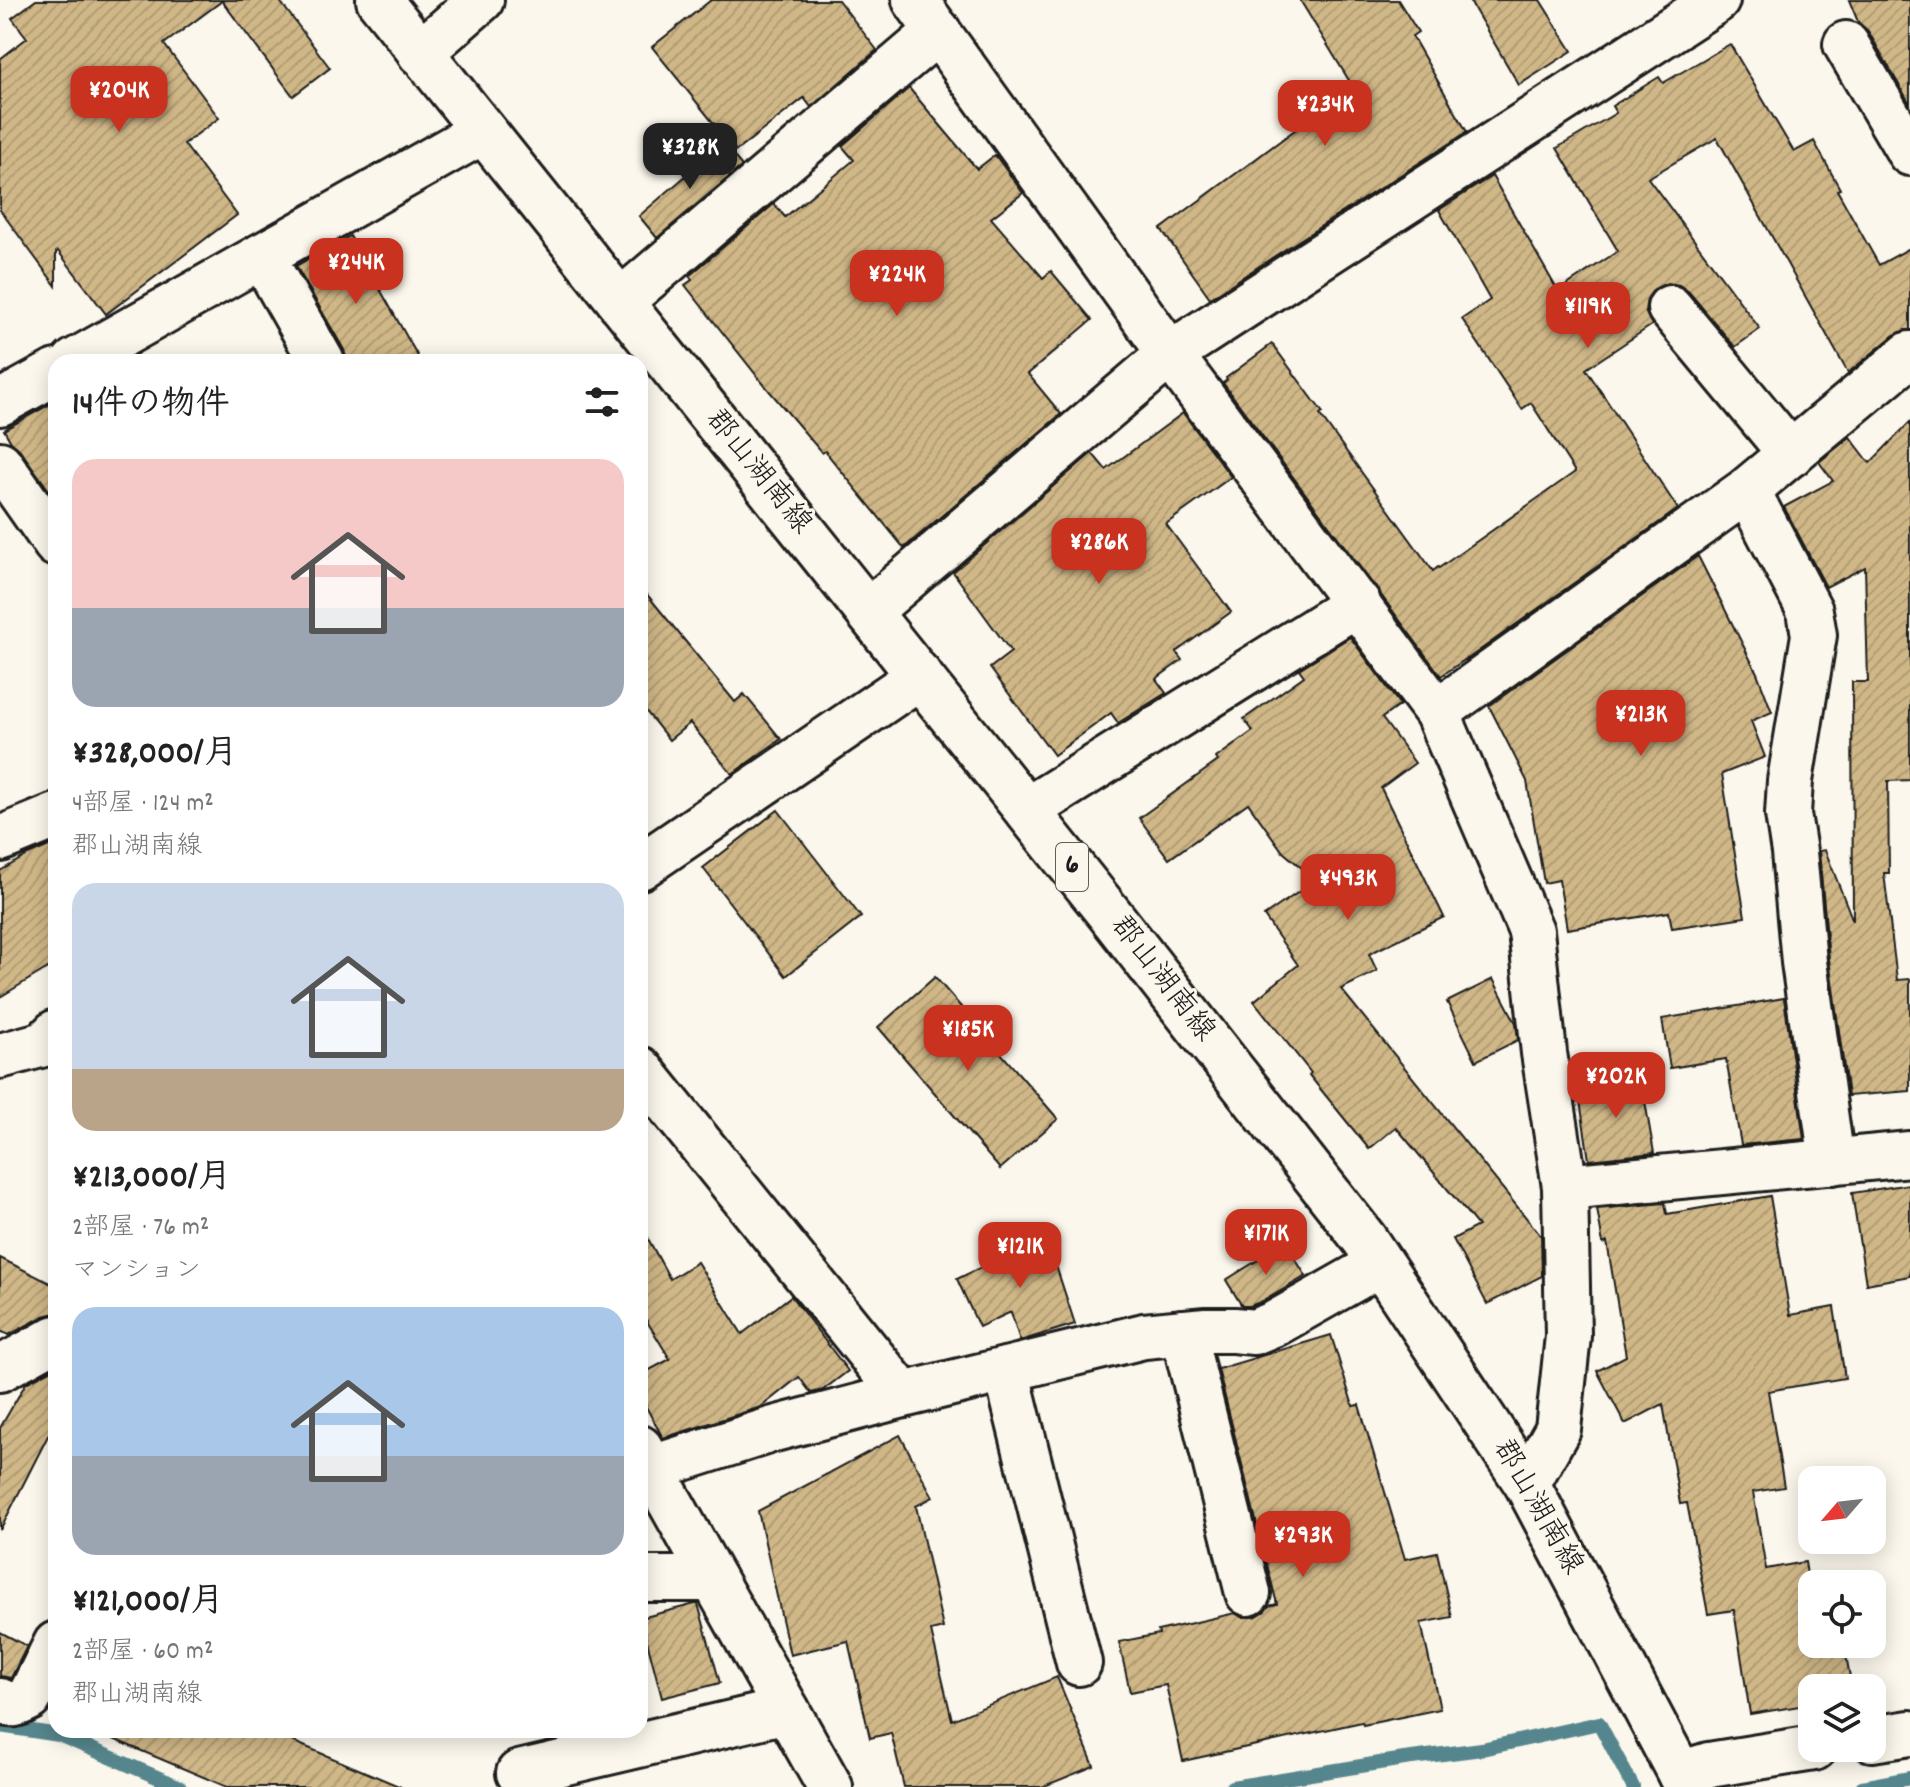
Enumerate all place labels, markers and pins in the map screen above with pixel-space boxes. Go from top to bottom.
pin: ¥204K [63,66,175,134]
pin: ¥234K [1269,80,1381,148]
pin: ¥328K [634,123,746,191]
pin: ¥244K [300,238,412,306]
pin: ¥224K [841,250,953,318]
pin: ¥119K [1532,282,1644,350]
pin: ¥286K [1043,518,1155,586]
pin: ¥213K [1585,690,1697,758]
pin: ¥493K [1292,854,1404,922]
pin: ¥185K [912,1005,1024,1073]
pin: ¥202K [1560,1052,1672,1120]
pin: ¥171K [1210,1209,1322,1277]
pin: ¥121K [964,1222,1076,1290]
pin: ¥293K [1247,1511,1359,1579]

